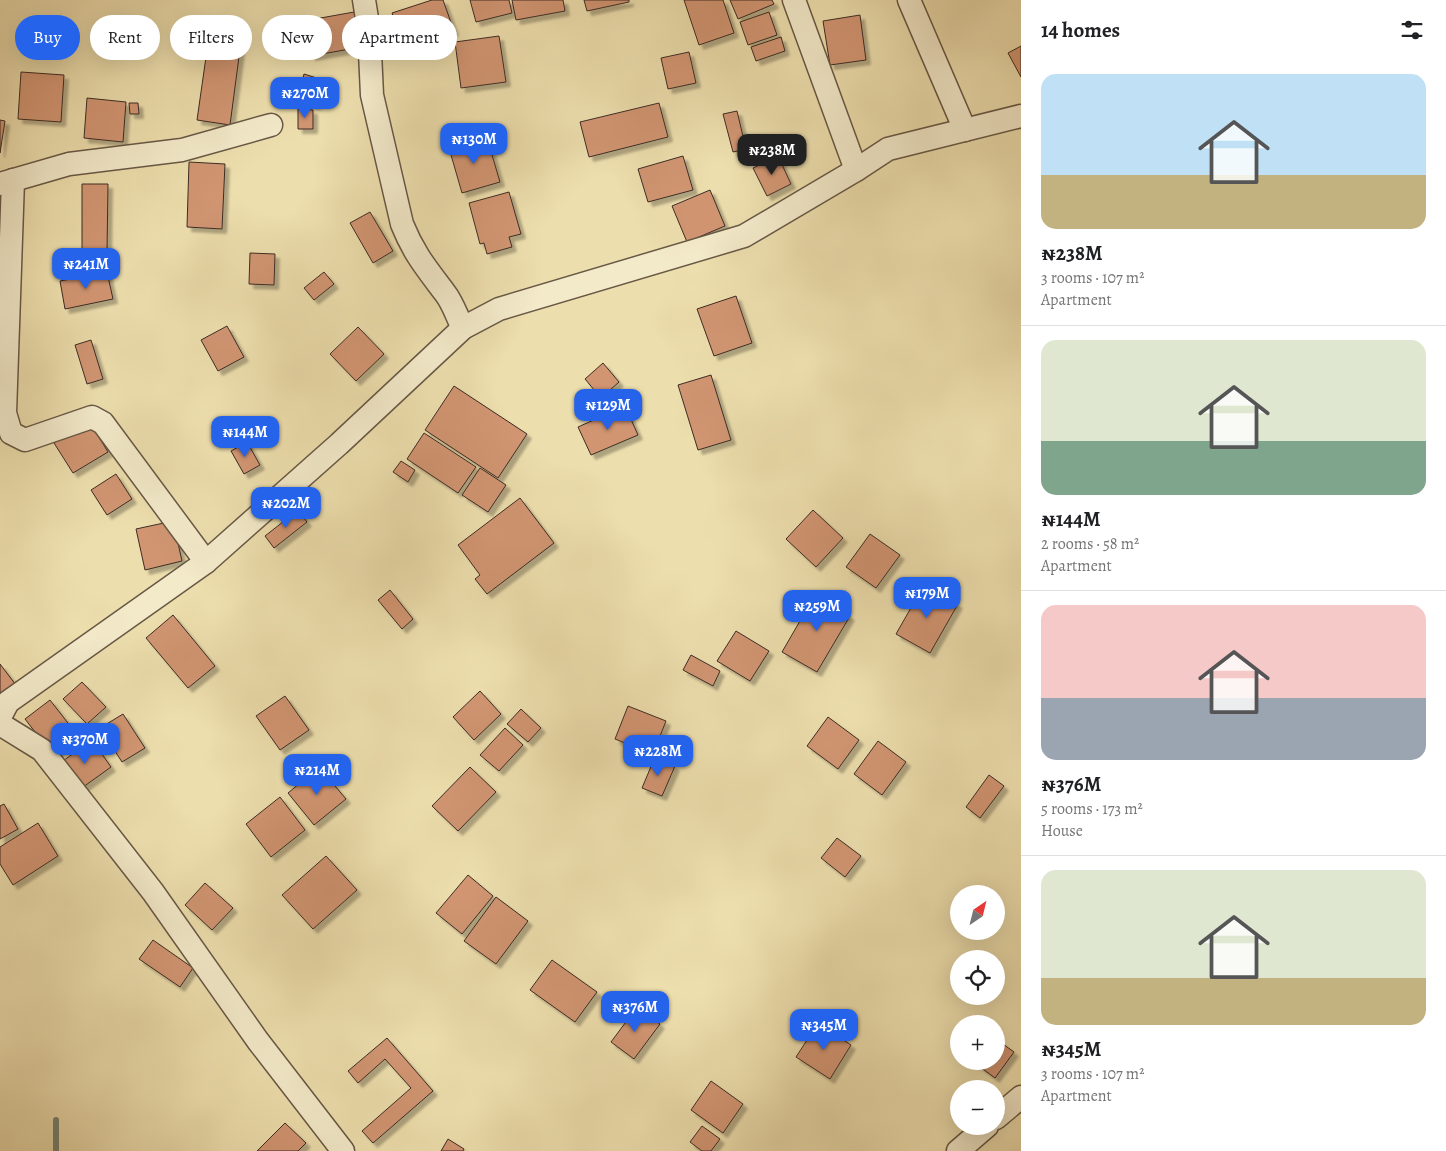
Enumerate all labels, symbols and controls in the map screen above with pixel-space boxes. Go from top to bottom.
chip: Buy [15,15,80,60]
chip: Rent [90,15,160,60]
chip: Filters [170,15,252,60]
chip: New [262,15,332,60]
chip: Apartment [342,15,457,60]
text: 14 homes [1041,16,1120,44]
icon: filters [1398,16,1426,44]
pin: ₦270M [270,76,340,119]
text: ₦270M [281,82,329,104]
icon: home [1189,107,1279,197]
pin: ₦130M [439,122,509,165]
text: ₦130M [451,128,497,150]
pin: ₦238M [737,134,807,176]
text: ₦238M [748,139,796,161]
text: ₦238M [1041,239,1103,267]
pin: ₦241M [51,248,121,290]
text: ₦241M [63,253,109,275]
text: 3 rooms · 107 m² [1041,267,1144,289]
text: Apartment [1041,289,1112,311]
icon: home [1189,372,1279,462]
pin: ₦129M [573,388,643,431]
text: ₦129M [585,394,631,416]
pin: ₦144M [210,416,280,458]
text: ₦144M [222,421,268,443]
pin: ₦202M [251,486,321,529]
text: ₦202M [262,492,310,514]
text: ₦144M [1041,505,1101,533]
text: 2 rooms · 58 m² [1041,533,1139,555]
text: Apartment [1041,555,1112,577]
pin: ₦179M [892,576,962,619]
text: ₦179M [905,582,949,604]
pin: ₦259M [782,590,852,632]
text: ₦259M [794,595,840,617]
icon: home [1189,637,1279,727]
pin: ₦370M [50,722,120,765]
text: ₦370M [62,728,108,750]
pin: ₦228M [623,734,693,777]
text: ₦228M [634,740,682,762]
pin: ₦214M [282,754,352,796]
text: ₦214M [294,759,340,781]
text: ₦376M [1041,770,1101,798]
text: 5 rooms · 173 m² [1041,798,1143,820]
text: House [1041,820,1083,842]
north arrow [950,885,1005,940]
map controls [950,885,1005,1135]
icon: home [1189,902,1279,992]
button: locate [950,950,1005,1005]
pin: ₦376M [600,990,670,1033]
text: ₦376M [612,996,658,1018]
pin: ₦345M [789,1008,859,1051]
text: ₦345M [801,1014,847,1036]
button: + [950,1015,1005,1070]
text: ₦345M [1041,1035,1101,1063]
text: 3 rooms · 107 m² [1041,1063,1144,1085]
button: − [950,1080,1005,1135]
text: Apartment [1041,1085,1112,1107]

